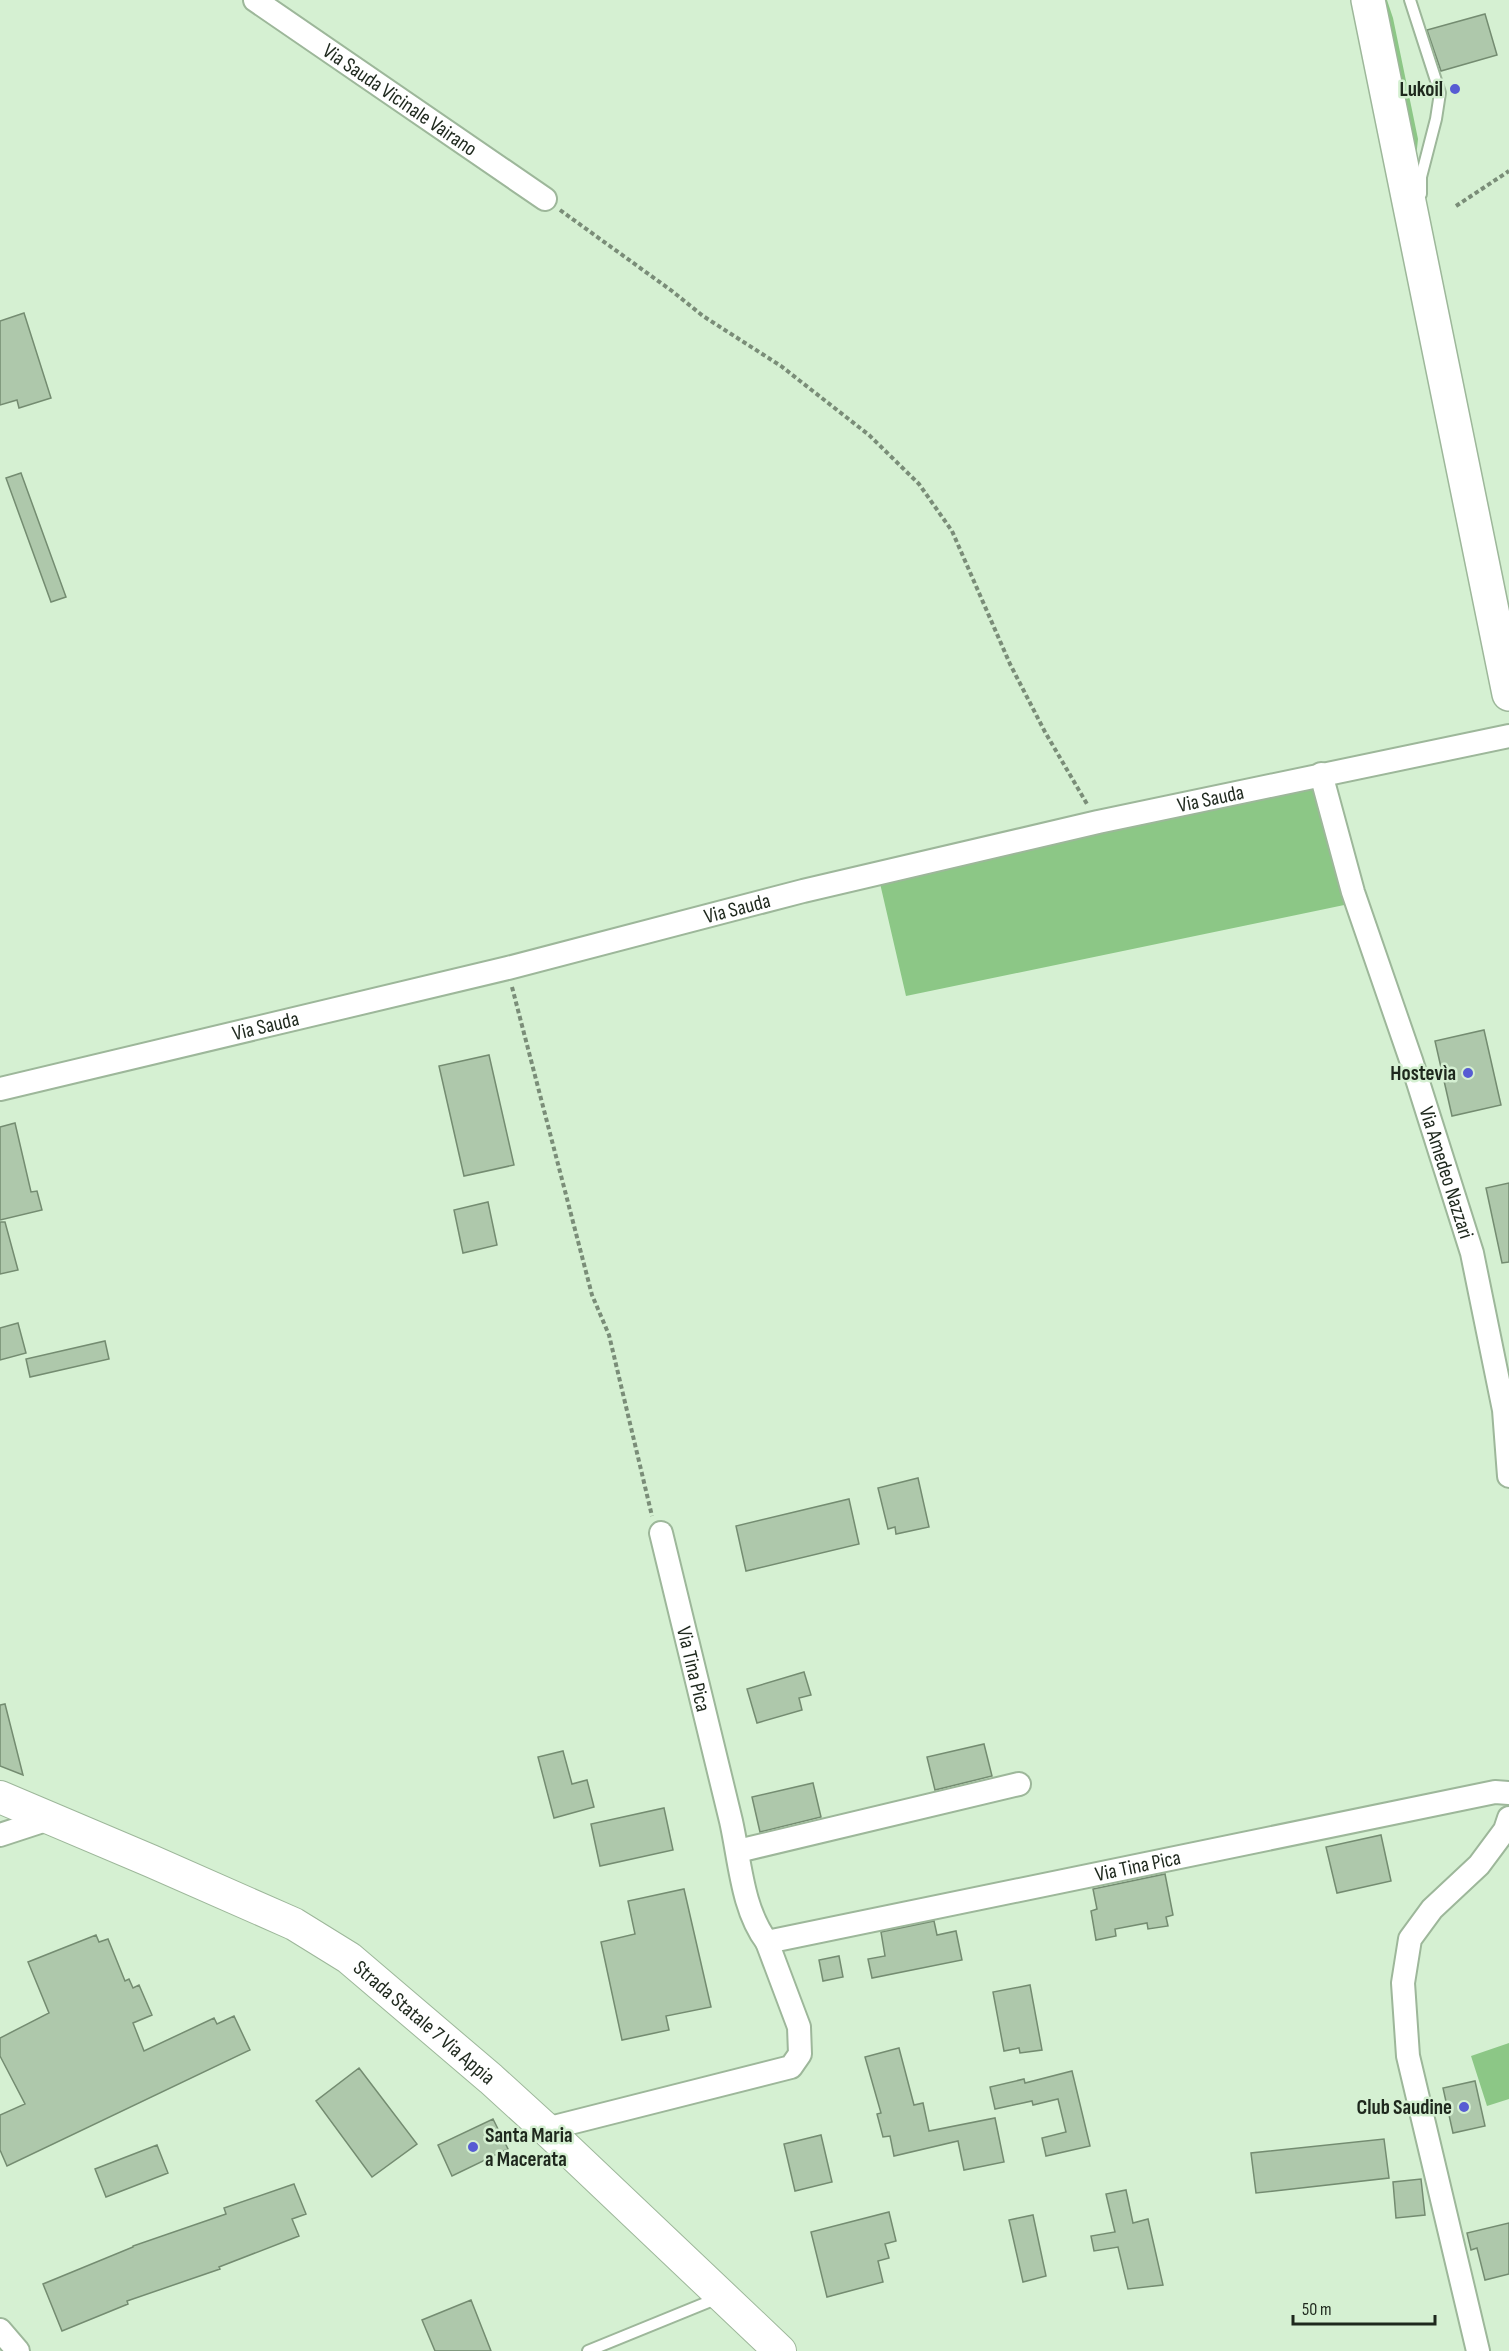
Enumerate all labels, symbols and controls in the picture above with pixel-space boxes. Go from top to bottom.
street label: Via Sauda Vicinale Vairano [318,38,482,161]
place label: Lukoil [1399,77,1443,102]
marker: Lukoil [1448,82,1462,96]
street label: Via Sauda [1175,779,1246,818]
street label: Via Sauda [701,888,773,929]
street label: Via Sauda [230,1006,301,1046]
place label: Hostevìa [1390,1061,1456,1086]
marker: Hostevìa [1461,1066,1475,1080]
street label: Via Amedeo Nazzari [1414,1103,1479,1242]
street label: Via Tina Pica [671,1624,716,1714]
street label: Via Tina Pica [1093,1845,1183,1887]
street label: Strada Statale 7 Via Appia [348,1955,500,2090]
place label: Club Saudine [1356,2095,1452,2120]
marker: Club Saudine [1457,2100,1471,2114]
place label: Santa Maria a Macerata [485,2123,573,2172]
marker: Santa Maria a Macerata [466,2140,480,2154]
scale bar [1293,2288,1436,2326]
text: 50 m [1302,2299,1332,2320]

